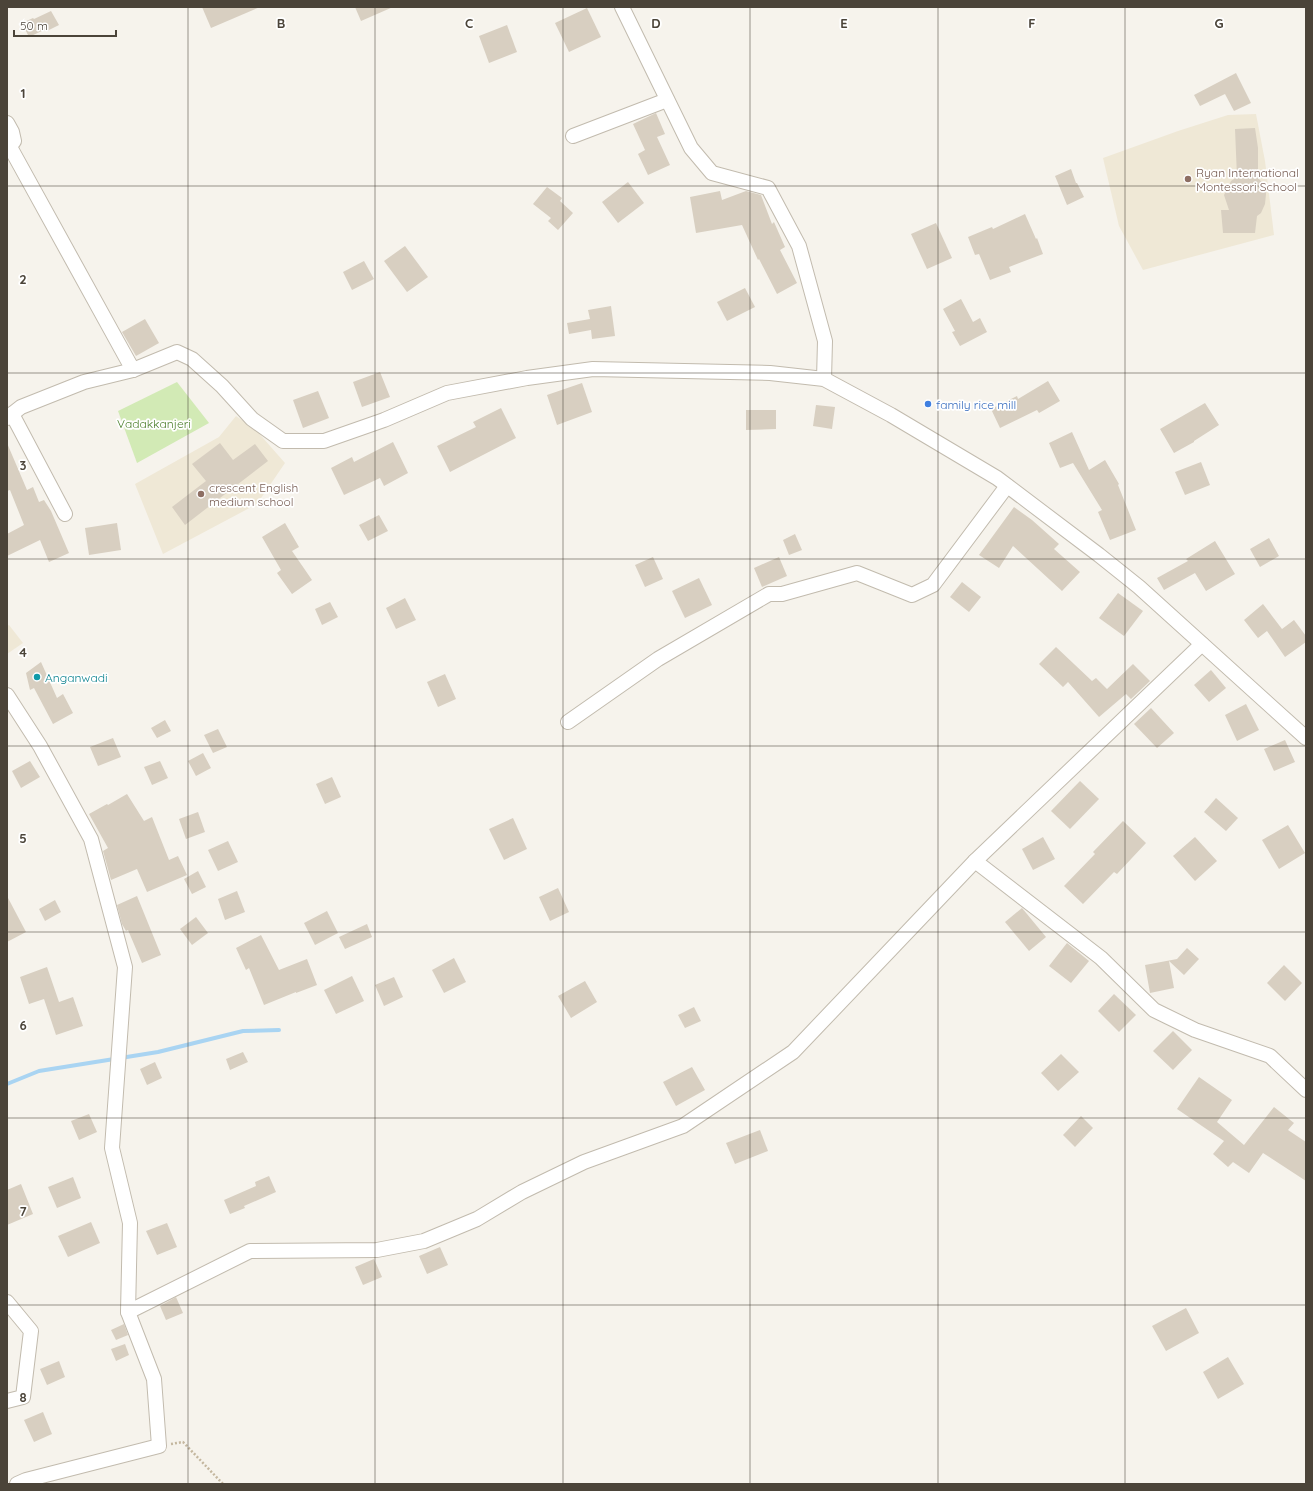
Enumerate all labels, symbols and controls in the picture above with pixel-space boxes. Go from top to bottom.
scale bar [14,12,116,38]
text: B [277,15,285,31]
text: C [465,15,473,31]
text: D [651,15,661,31]
text: E [840,15,848,31]
text: F [1028,15,1036,31]
text: G [1214,15,1224,31]
text: 50 m [20,18,48,33]
text: 1 [20,85,26,101]
place label: Ryan International Montessori School [1196,165,1299,194]
marker: Ryan International Montessori School [1183,174,1193,184]
text: 2 [19,271,27,287]
place label: family rice mill [936,397,1016,412]
marker: family rice mill [923,399,933,409]
park label: Vadakkanjeri [117,416,191,431]
text: 3 [20,457,27,473]
place label: crescent English medium school [209,480,298,509]
marker: crescent English medium school [196,489,206,499]
text: 4 [19,644,27,660]
place label: Anganwadi [45,670,108,685]
marker: Anganwadi [32,672,42,682]
text: 5 [19,830,27,846]
text: 6 [19,1017,27,1033]
text: 7 [19,1203,27,1219]
text: 8 [19,1389,27,1405]

